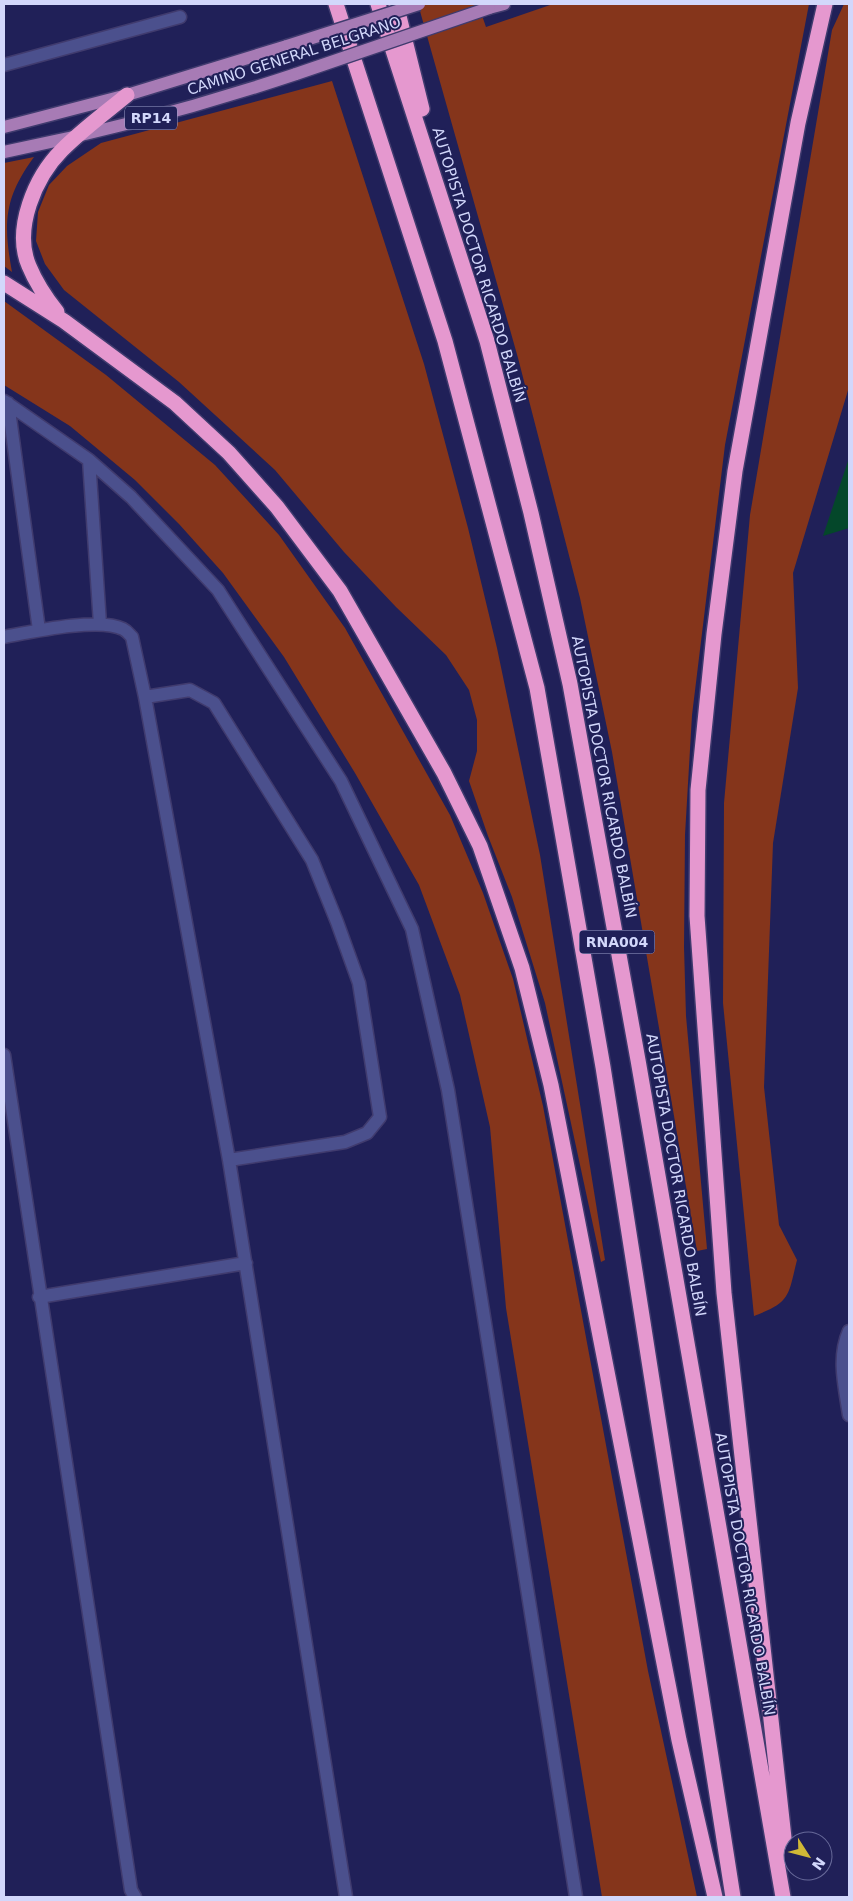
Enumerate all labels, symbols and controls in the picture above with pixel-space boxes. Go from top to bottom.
street label: CAMINO GENERAL BELGRANO [185,13,403,99]
road number: RP14 [125,106,177,130]
street label: AUTOPISTA DOCTOR RICARDO BALBÍN [428,125,531,405]
street label: AUTOPISTA DOCTOR RICARDO BALBÍN [568,634,641,920]
road number: RNA004 [580,930,654,954]
street label: AUTOPISTA DOCTOR RICARDO BALBÍN [642,1032,711,1318]
street label: AUTOPISTA DOCTOR RICARDO BALBÍN [711,1431,780,1717]
north arrow [783,1831,833,1881]
text: N [809,1854,828,1873]

